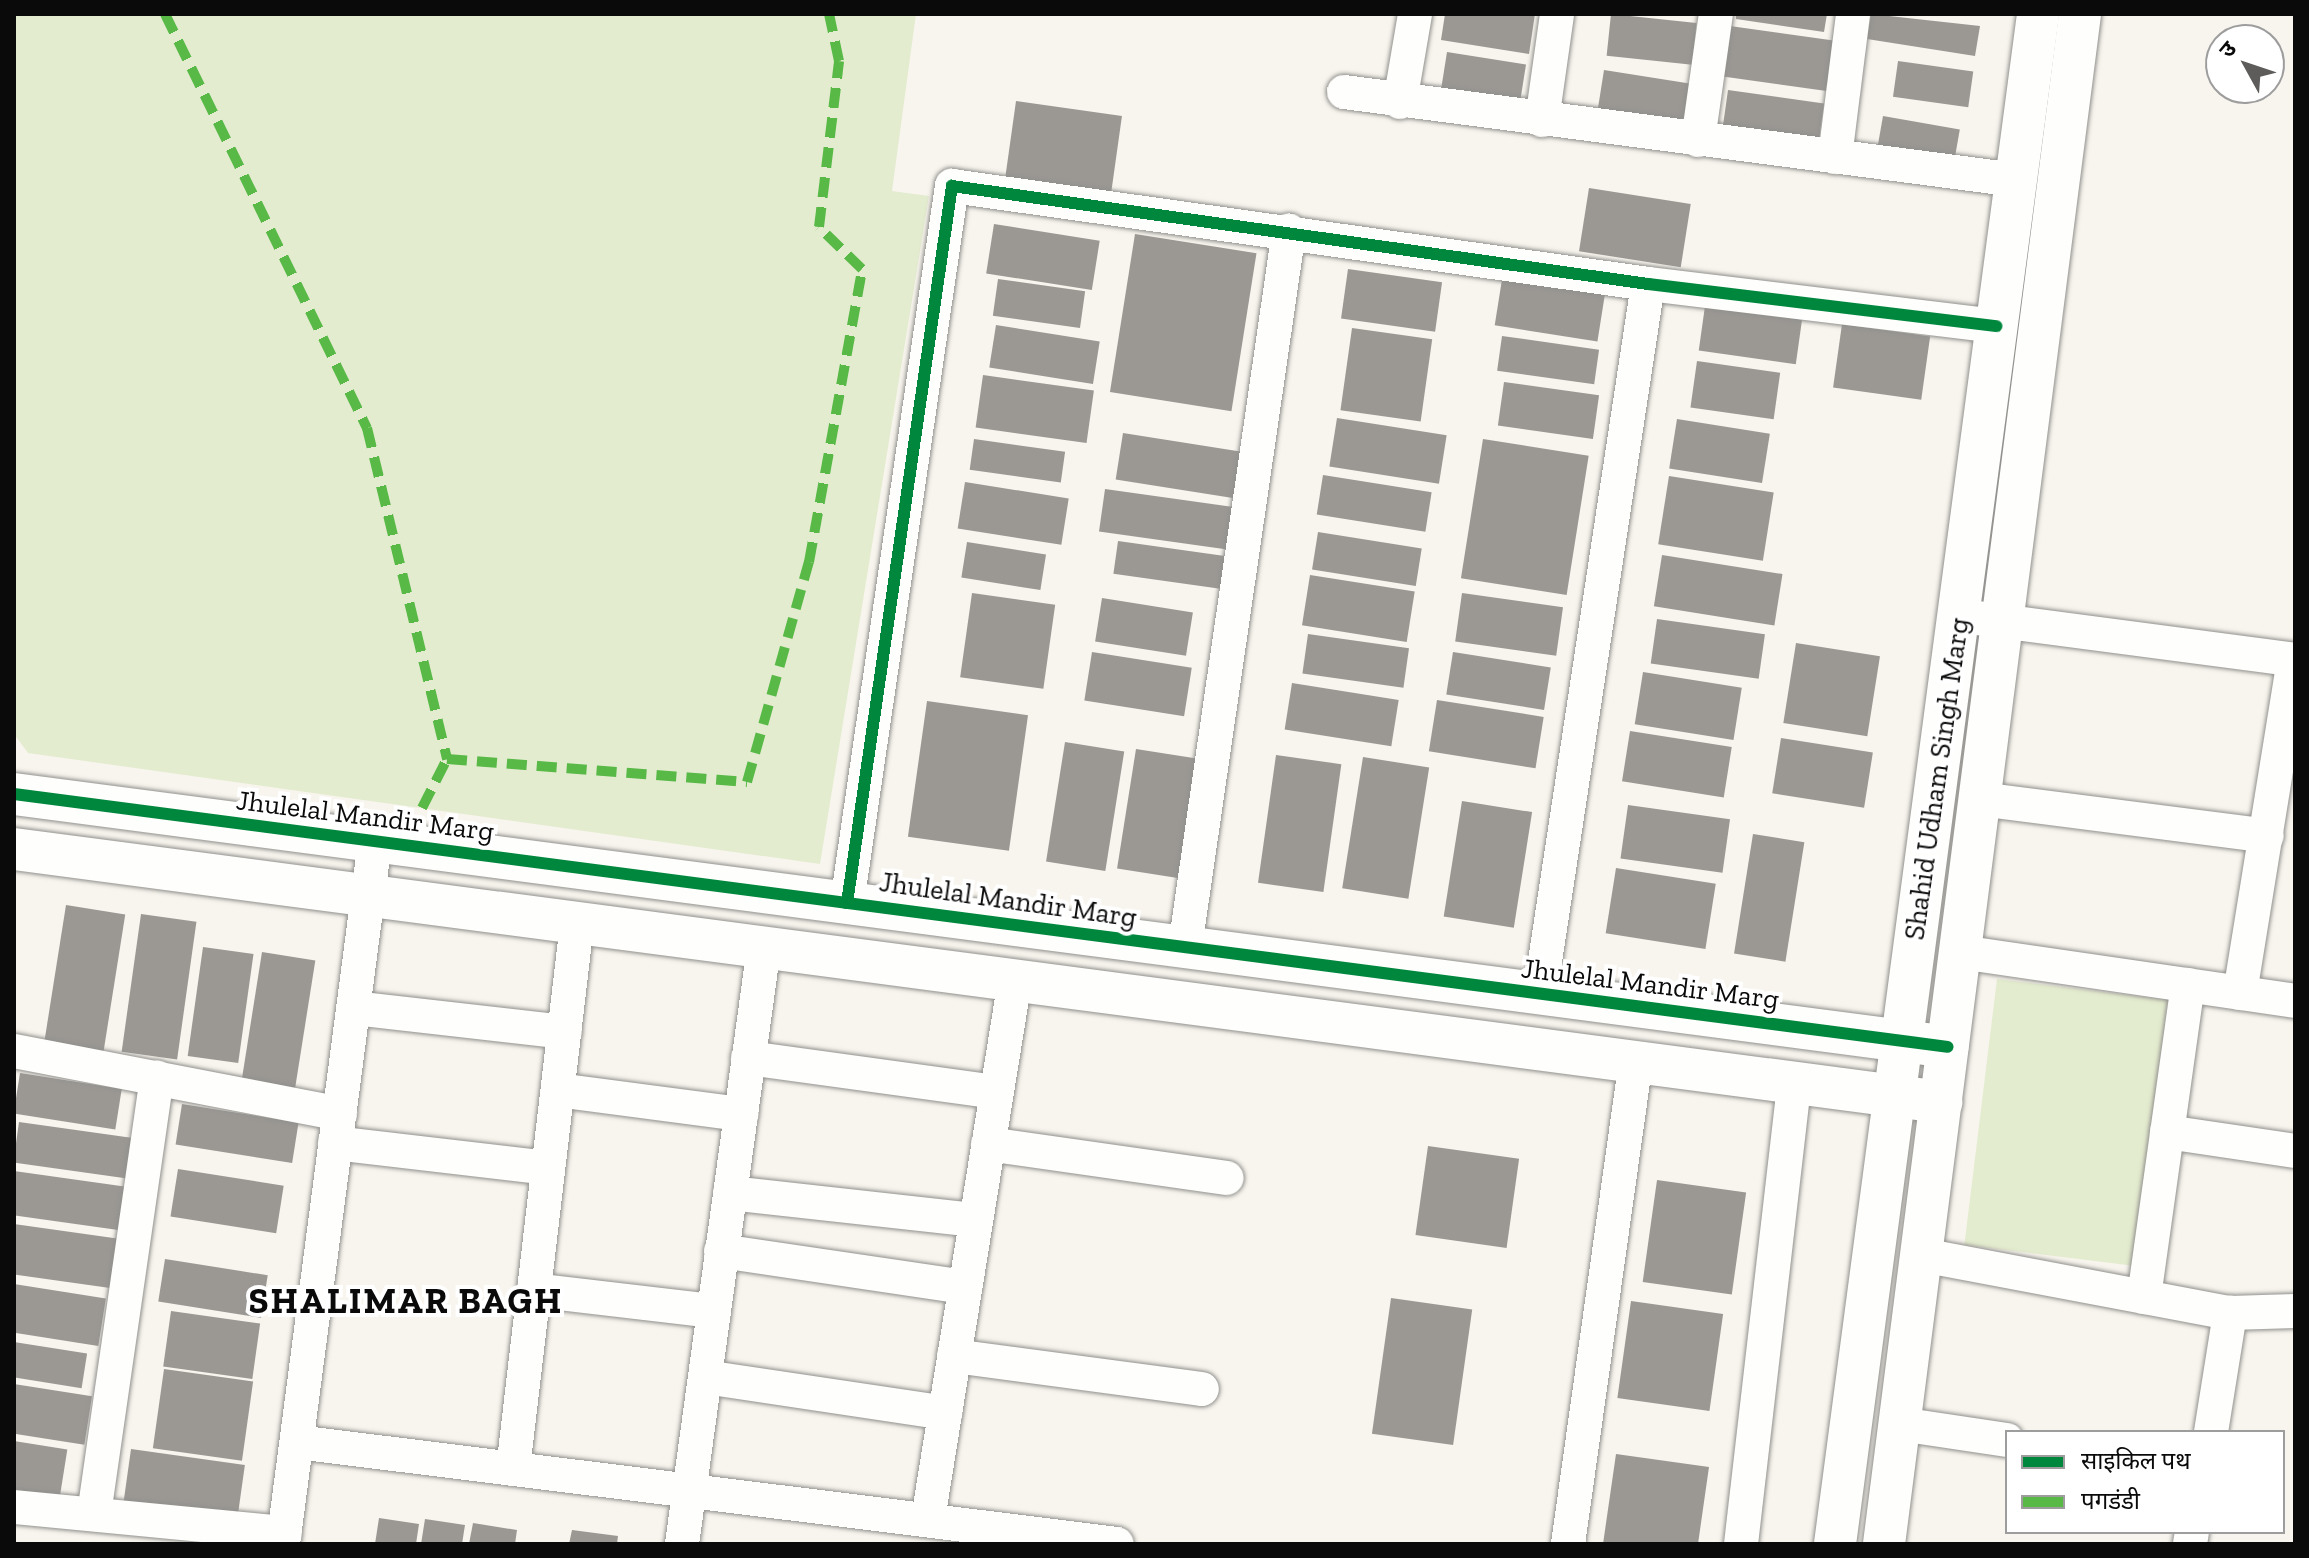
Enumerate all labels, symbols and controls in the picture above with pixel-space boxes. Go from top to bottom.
north arrow [2205,24,2285,104]
text: उ [2213,36,2242,63]
street label: Shahid Udham Singh Marg [1898,616,1976,942]
street label: Jhulelal Mandir Marg [234,783,496,849]
street label: Jhulelal Mandir Marg [877,865,1139,935]
street label: Jhulelal Mandir Marg [1519,951,1781,1017]
district label: SHALIMAR BAGH [249,1279,563,1323]
legend [2005,1430,2285,1534]
text: साइकिल पथ [2081,1446,2191,1475]
text: पगडंडी [2081,1486,2140,1515]

